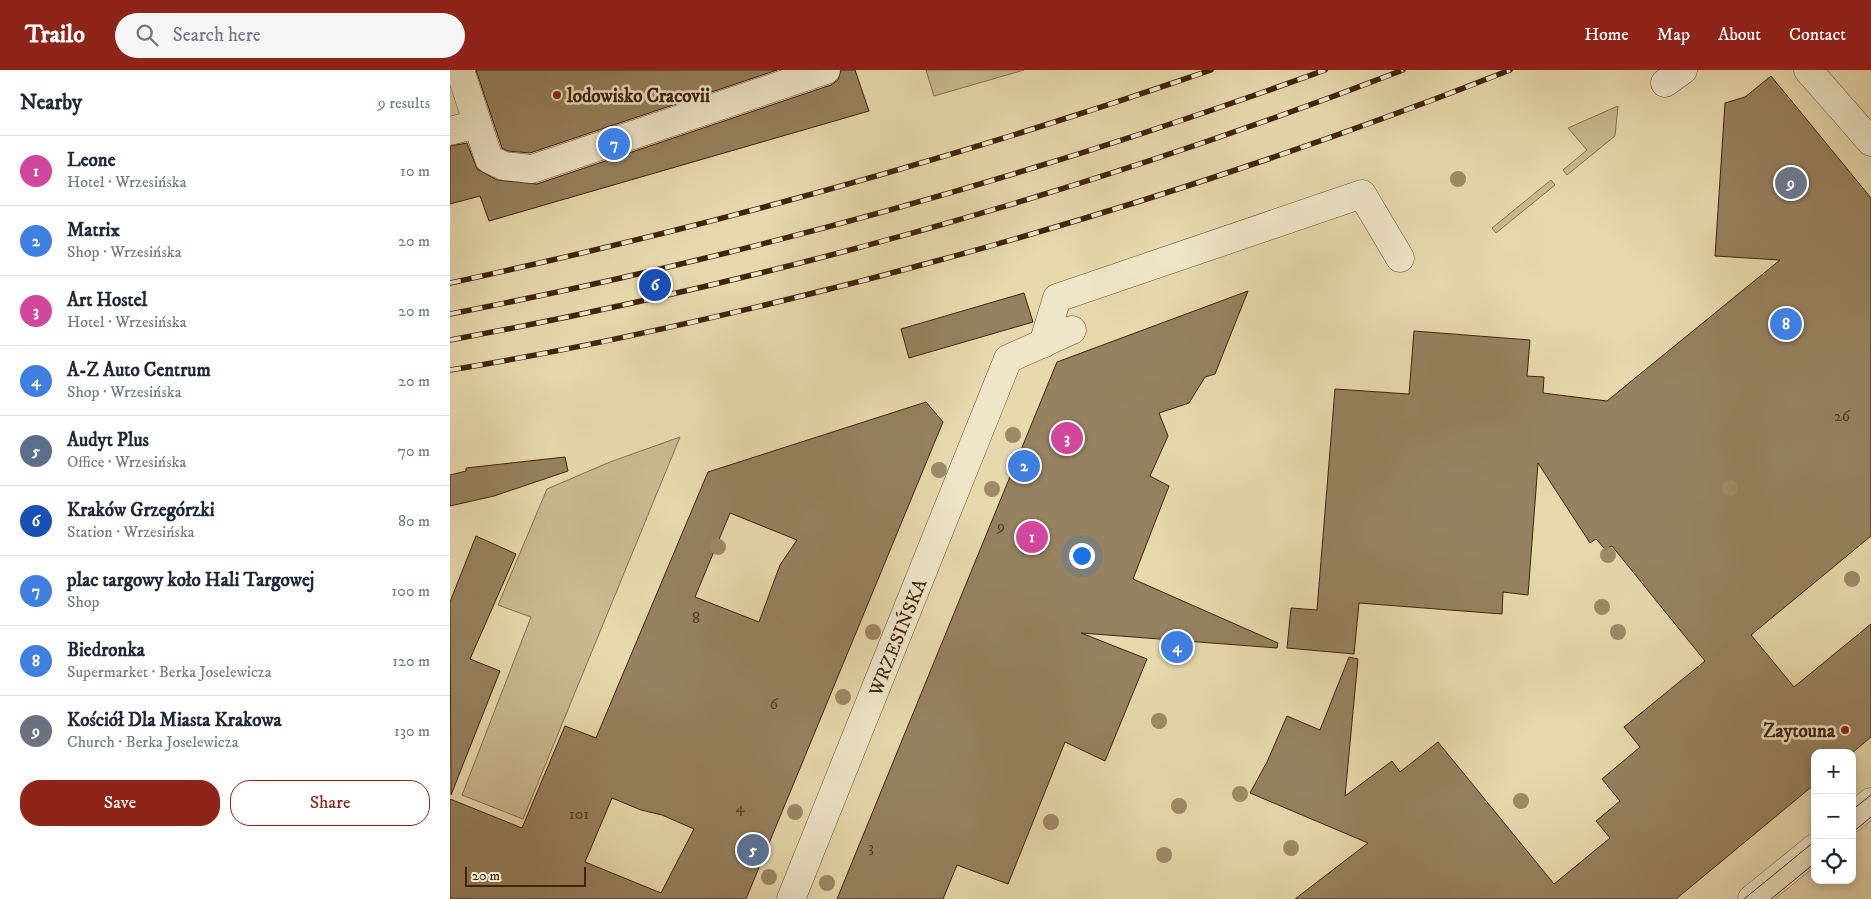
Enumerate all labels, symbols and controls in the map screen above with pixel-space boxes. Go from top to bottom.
search box [115,13,465,58]
text: Trailo [25,20,85,50]
icon: search [133,21,161,49]
text: Search here [173,24,261,47]
text: Home [1584,24,1629,46]
text: Map [1657,24,1690,46]
text: About [1718,24,1761,46]
text: Contact [1789,24,1846,46]
place label: lodowisko Cracovii [566,85,710,108]
marker: lodowisko Cracovii [551,89,563,101]
text: Nearby [20,90,82,116]
text: 9 results [378,93,430,113]
pin: 7 [598,125,630,163]
text: Leone [67,149,116,172]
text: 1 [33,161,39,181]
text: 10 m [400,161,430,181]
pin: 9 [1775,164,1807,202]
text: Hotel · Wrzesińska [67,172,186,192]
text: Matrix [67,219,120,242]
text: 2 [32,231,40,251]
text: 20 m [398,231,430,251]
text: Shop · Wrzesińska [67,242,181,262]
pin: 6 [639,266,671,304]
text: Art Hostel [67,289,147,312]
text: 3 [33,301,39,321]
text: 20 m [398,301,430,321]
pin: 8 [1770,305,1802,343]
text: Hotel · Wrzesińska [67,312,186,332]
text: A-Z Auto Centrum [67,359,211,382]
text: 4 [31,371,41,391]
text: 20 m [398,371,430,391]
text: Shop · Wrzesińska [67,382,181,402]
house number: 26 [1834,406,1851,426]
pin: 3 [1051,419,1083,457]
text: Audyt Plus [67,429,149,452]
text: 5 [32,441,40,461]
text: 70 m [398,441,430,461]
pin: 2 [1008,447,1040,485]
text: Office · Wrzesińska [67,452,186,472]
text: Kraków Grzegórzki [67,499,215,522]
text: 6 [32,511,40,531]
text: 80 m [398,511,430,531]
house number: 9 [996,516,1005,536]
pin: 1 [1016,518,1048,556]
text: Station · Wrzesińska [67,522,195,542]
your location [1069,543,1095,569]
text: plac targowy koło Hali Targowej [67,569,314,592]
street label: WRZESIŃSKA [862,574,933,700]
text: 7 [32,581,40,601]
text: 100 m [392,581,430,601]
text: Shop [67,592,100,612]
house number: 8 [692,608,700,628]
pin: 4 [1161,628,1193,666]
text: Biedronka [67,639,145,662]
text: 8 [32,651,40,671]
text: 120 m [392,651,430,671]
text: Supermarket · Berka Joselewicza [67,662,272,682]
house number: 6 [770,694,779,714]
text: Kościół Dla Miasta Krakowa [67,709,282,732]
place label: Zaytouna [1763,720,1836,743]
text: 9 [32,721,40,741]
text: 130 m [394,721,430,741]
marker: Zaytouna [1839,724,1851,736]
text: Church · Berka Joselewicza [67,732,238,752]
map controls [1811,749,1856,884]
button: + [1811,749,1856,794]
button: Save [20,780,220,826]
button: Share [230,780,430,826]
button: − [1811,794,1856,839]
house number: 4 [735,797,745,817]
house number: 101 [569,804,589,824]
pin: 5 [737,831,769,869]
house number: 3 [868,837,874,857]
button: locate [1811,839,1856,884]
scale bar [465,864,586,887]
text: 20 m [472,867,500,885]

